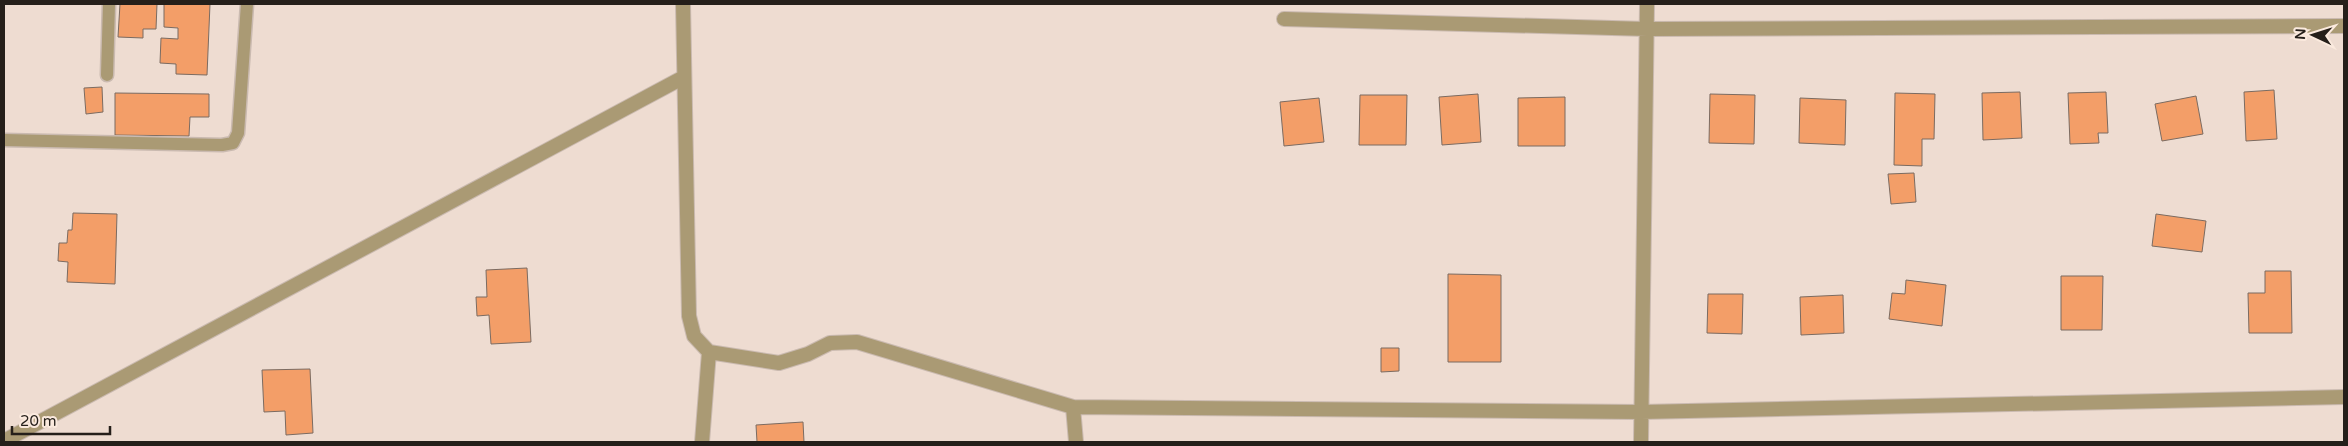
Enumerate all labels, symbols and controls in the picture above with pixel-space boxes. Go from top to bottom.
north arrow [2288,10,2338,60]
text: N [2292,28,2309,40]
scale bar [12,404,110,436]
text: 20 m [20,412,57,430]

